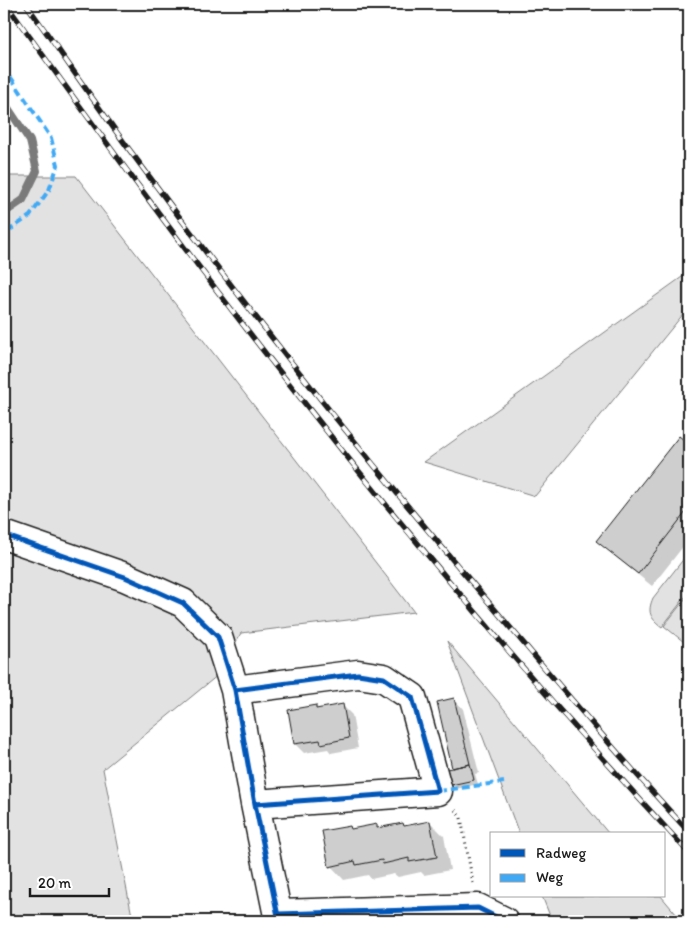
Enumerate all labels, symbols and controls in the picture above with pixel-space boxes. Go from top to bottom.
legend [490,832,666,898]
text: Radweg [536,844,586,862]
scale bar [30,865,109,897]
text: Weg [536,868,563,886]
text: 20 m [38,874,72,892]

